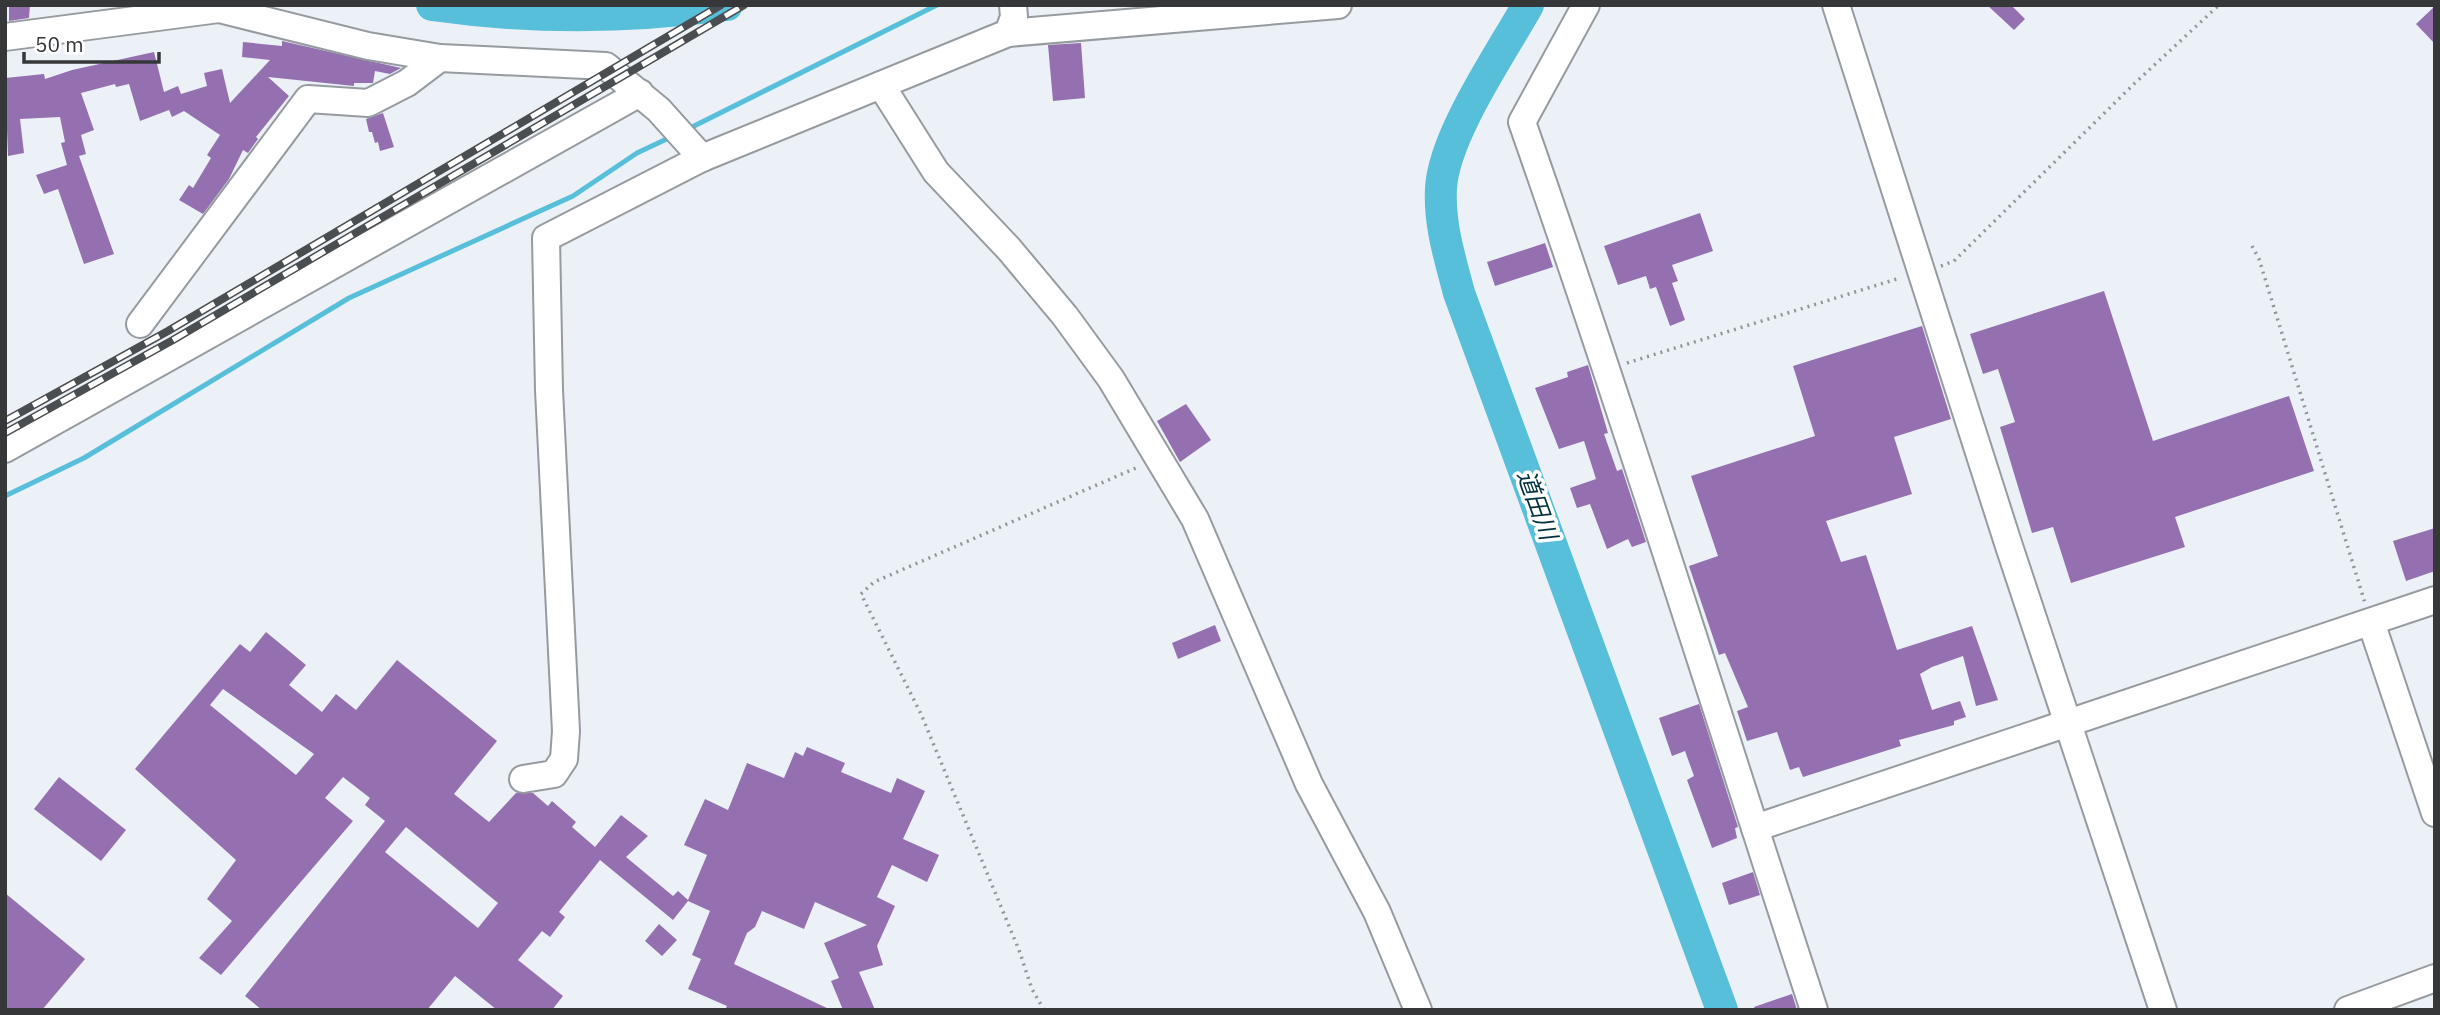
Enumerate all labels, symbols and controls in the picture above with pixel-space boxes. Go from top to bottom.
scale bar [24,21,159,65]
text: 50 m [35,30,84,58]
water label: 道田川 [1511,465,1566,547]

